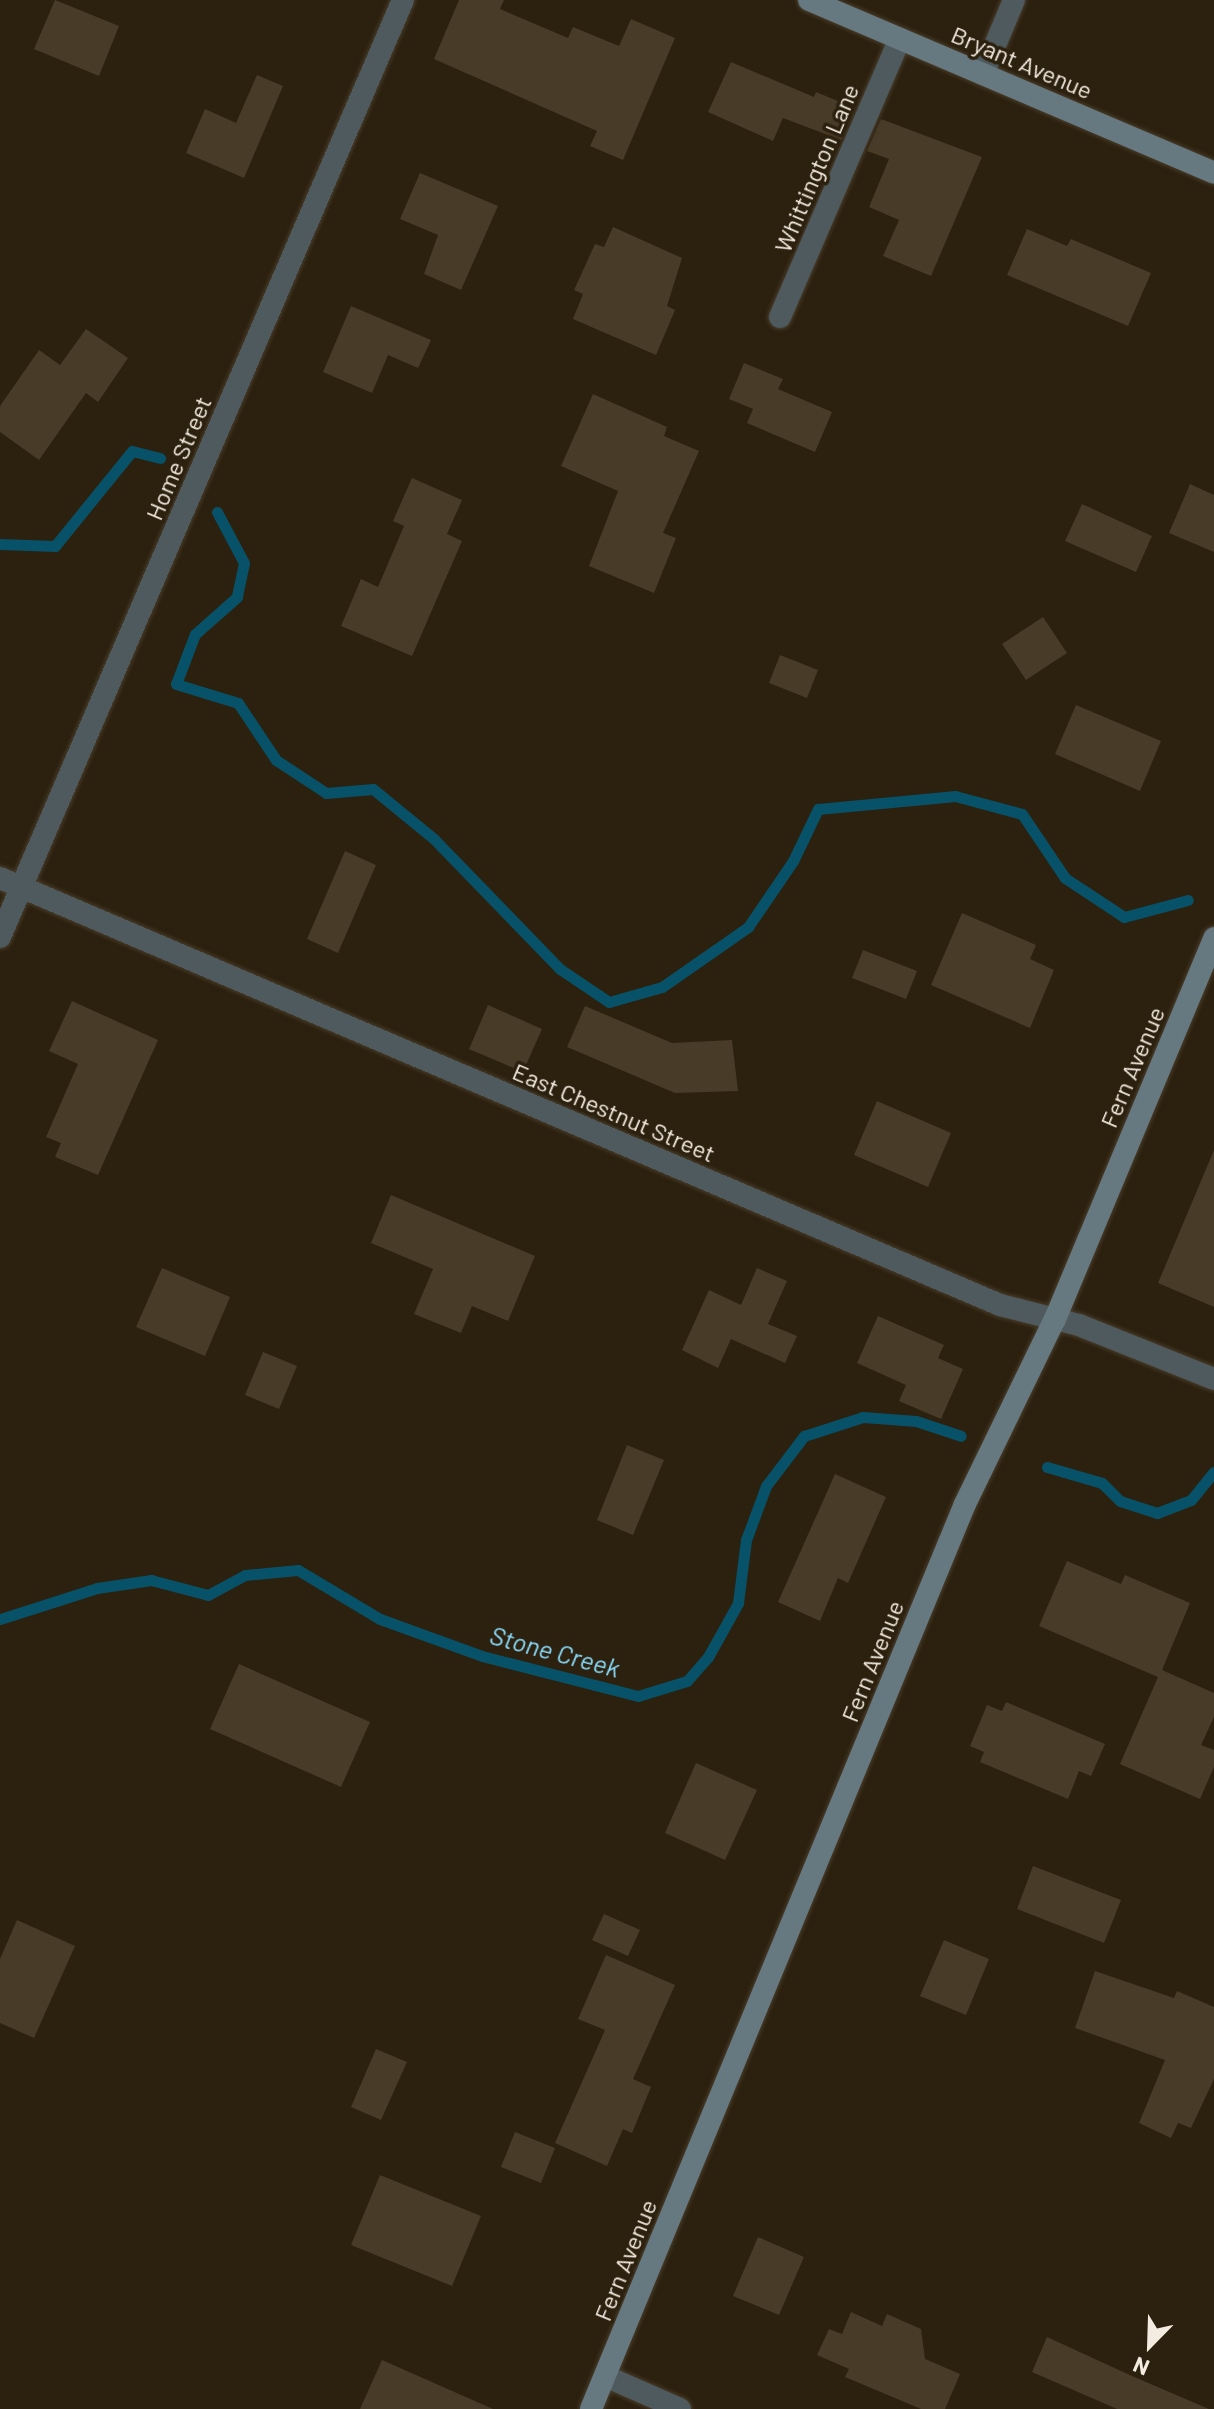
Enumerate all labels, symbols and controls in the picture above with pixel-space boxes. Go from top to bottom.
street label: Bryant Avenue [947,19,1097,105]
street label: Whittington Lane [768,79,864,257]
street label: Home Street [139,392,217,524]
street label: Fern Avenue [1094,1002,1170,1132]
street label: East Chestnut Street [509,1056,719,1168]
street label: Fern Avenue [835,1596,909,1726]
water label: Stone Creek [487,1619,623,1683]
street label: Fern Avenue [588,2195,662,2325]
north arrow [1110,2305,1190,2385]
text: N [1129,2352,1152,2382]

